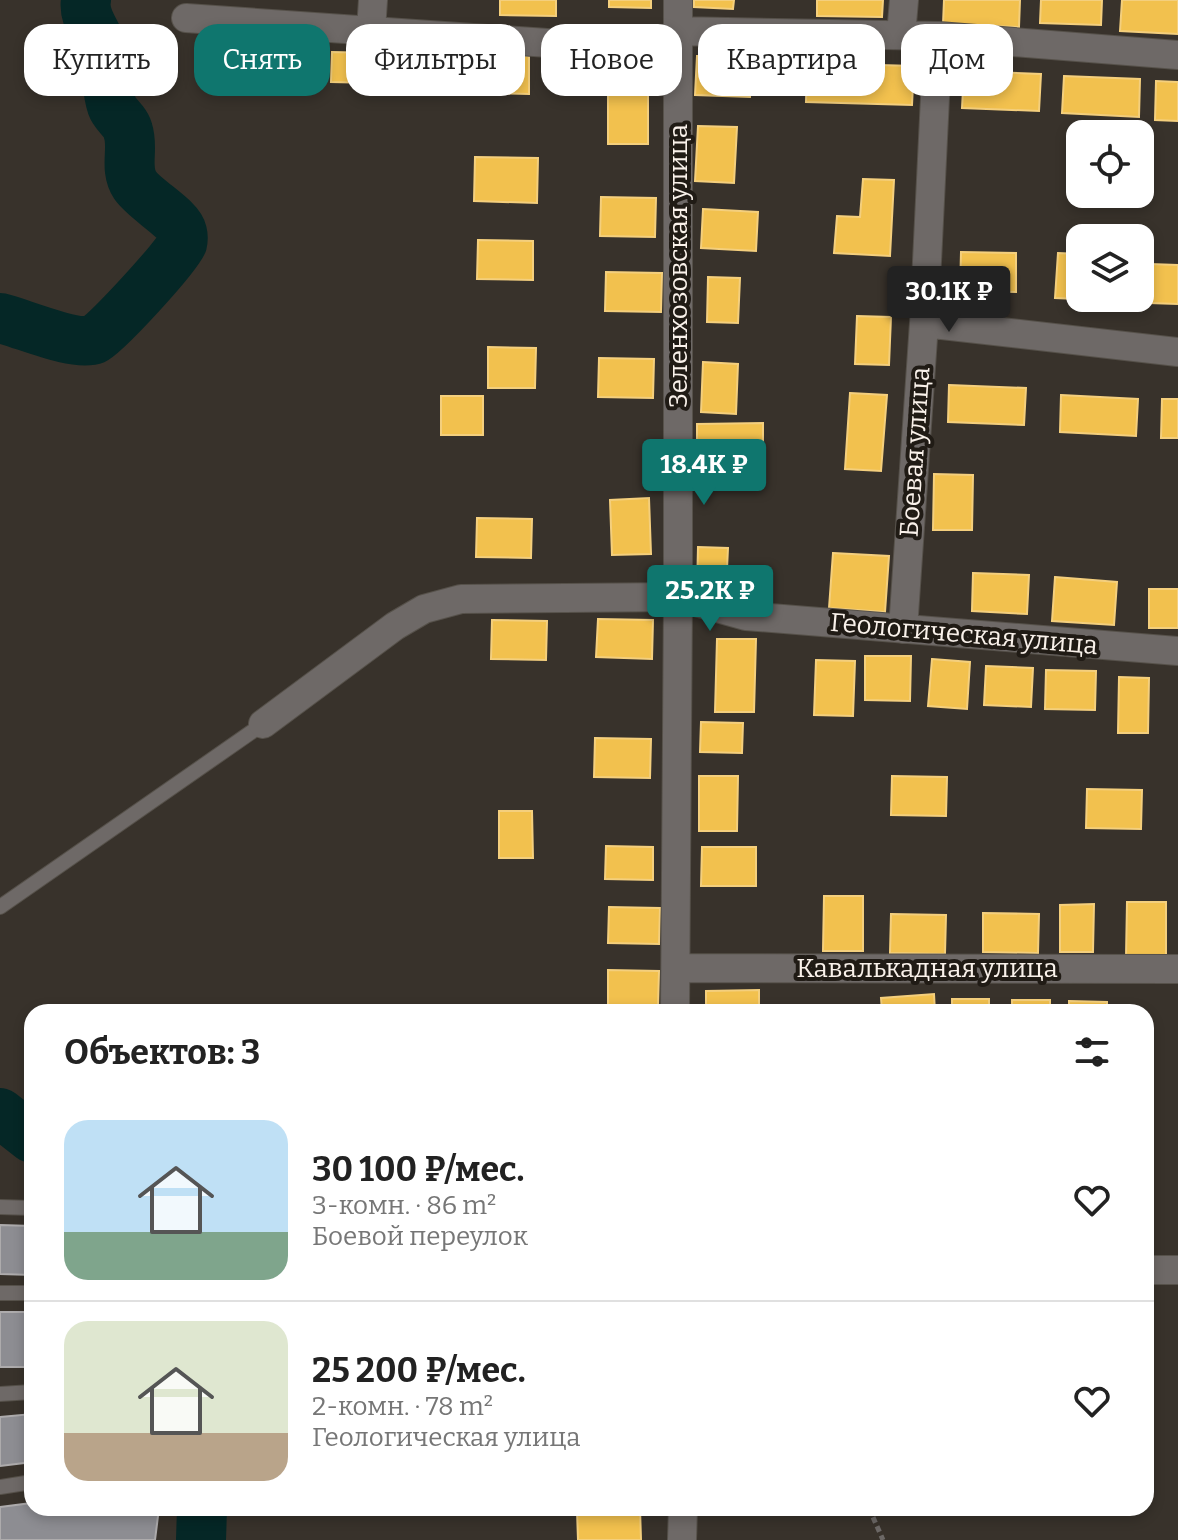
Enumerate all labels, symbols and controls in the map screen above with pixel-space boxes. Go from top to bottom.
chip: Купить [24,24,178,96]
chip: Снять [194,24,330,96]
chip: Фильтры [346,24,525,96]
chip: Новое [541,24,682,96]
chip: Квартира [698,24,885,96]
chip: Дом [901,24,1013,96]
map controls [1066,120,1154,312]
button: locate [1066,120,1154,208]
street label: Зеленхозовская улица [663,124,694,408]
button: layers [1066,224,1154,312]
pin: 30.1K ₽ [875,266,1023,334]
text: 30.1K ₽ [905,276,993,307]
street label: Боевая улица [894,366,936,538]
pin: 18.4K ₽ [630,439,778,507]
text: 18.4K ₽ [660,449,748,480]
pin: 25.2K ₽ [636,565,784,633]
text: 25.2K ₽ [665,575,755,606]
street label: Геологическая улица [829,607,1099,661]
street label: Кавалькадная улица [796,953,1058,984]
icon: filters [1070,1030,1114,1074]
text: Объектов: 3 [64,1032,260,1073]
text: 30 100 ₽/мес. [312,1149,525,1190]
icon: home [128,1152,224,1248]
icon: heart [1070,1178,1114,1222]
text: 3-комн. · 86 m² [312,1190,496,1221]
text: Боевой переулок [312,1221,528,1252]
text: 25 200 ₽/мес. [312,1350,526,1391]
icon: home [128,1353,224,1449]
icon: heart [1070,1379,1114,1423]
text: 2-комн. · 78 m² [312,1391,493,1422]
text: Геологическая улица [312,1422,581,1453]

